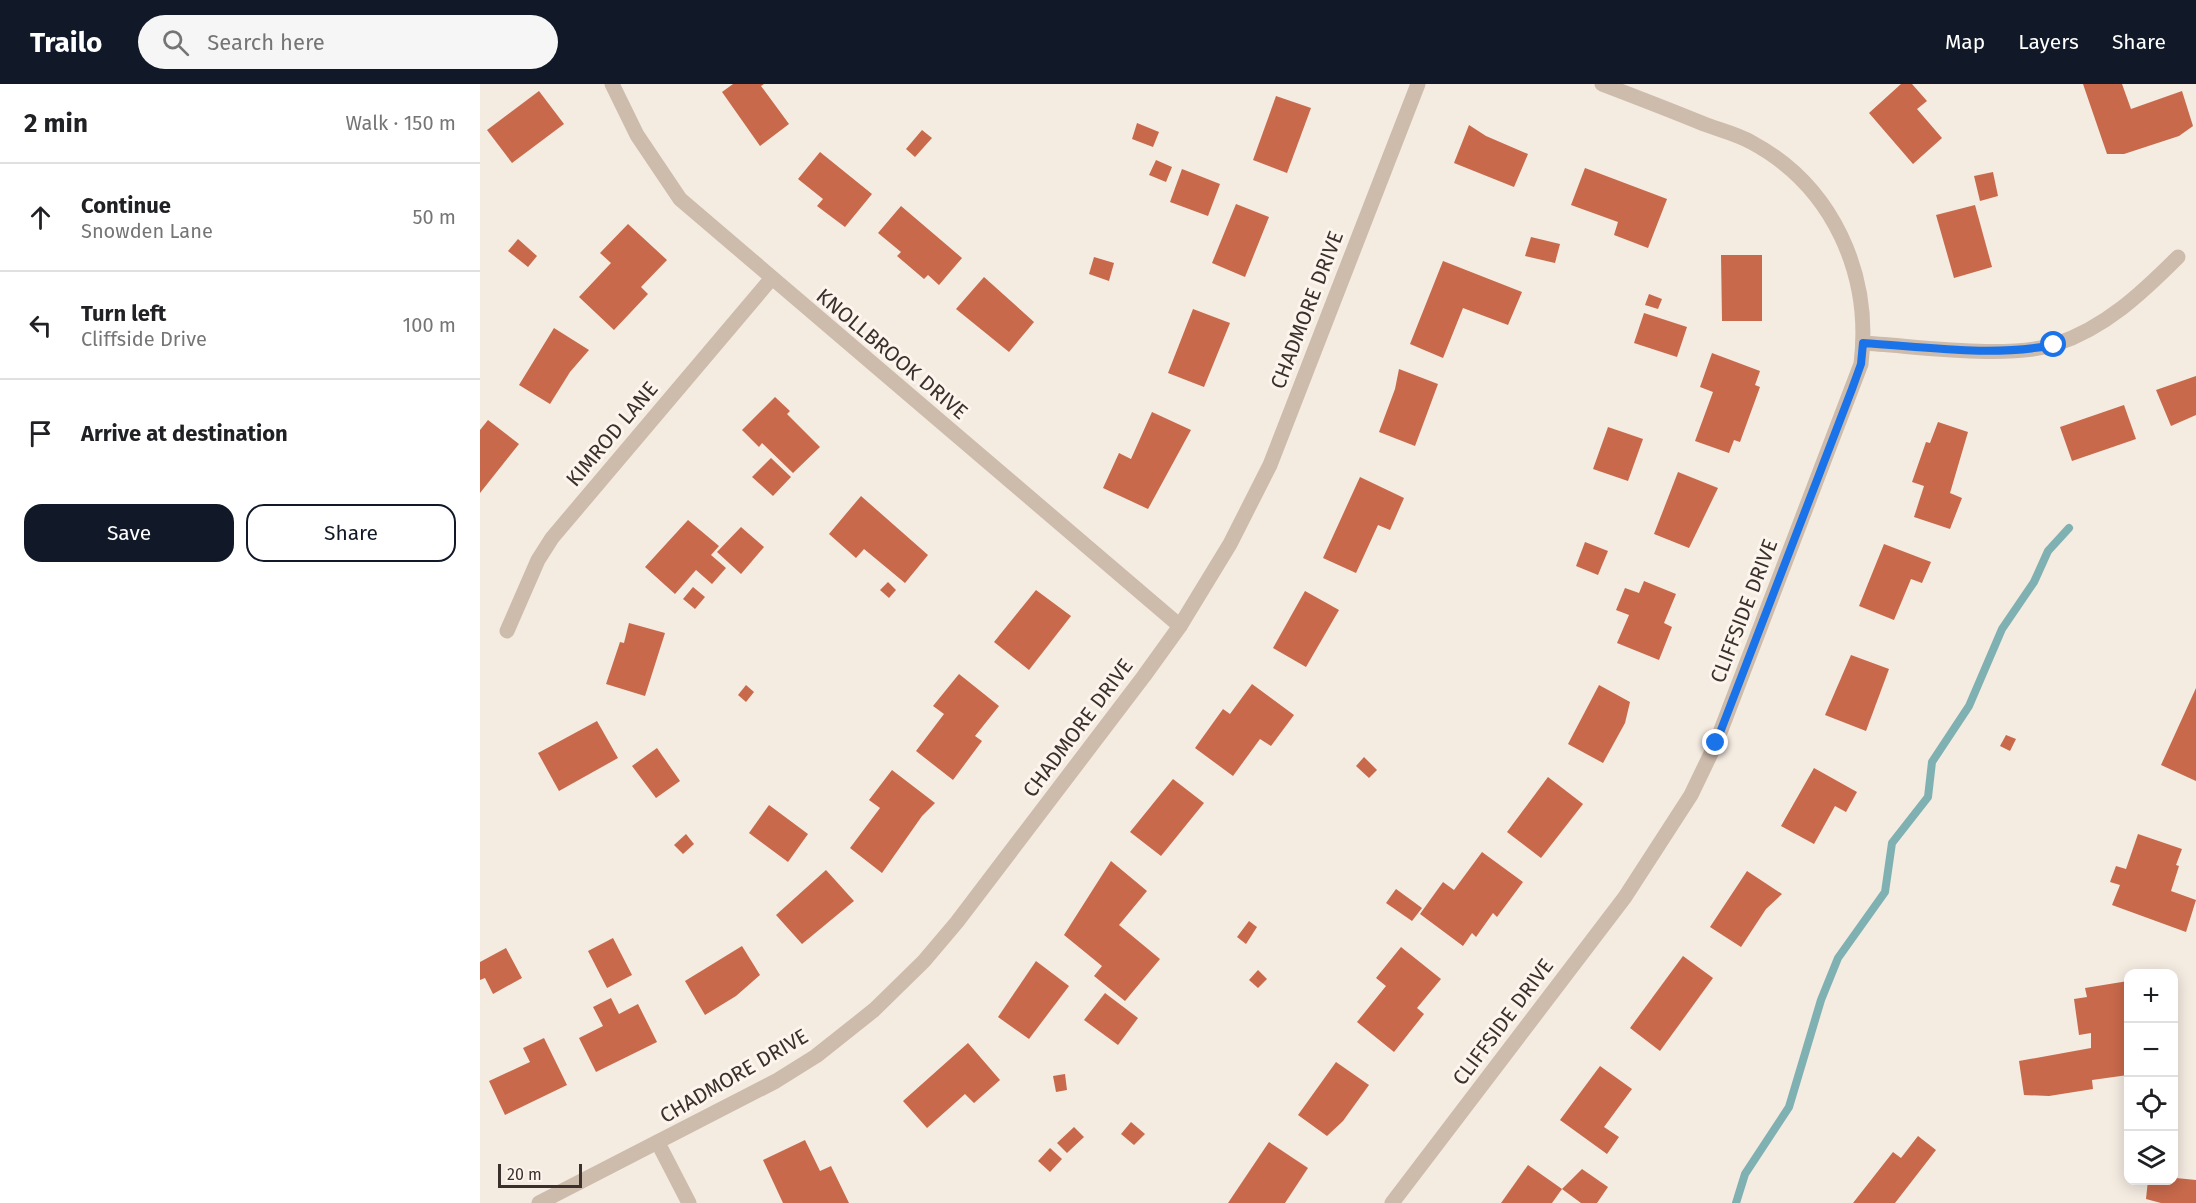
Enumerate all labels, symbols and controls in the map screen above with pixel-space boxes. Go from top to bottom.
search box [138,15,558,69]
text: Trailo [30,26,102,59]
icon: search [159,26,192,59]
text: Search here [207,29,325,56]
text: Map [1945,29,1985,55]
text: Layers [2018,29,2079,55]
text: Share [2112,29,2166,55]
text: 2 min [24,108,88,139]
text: Walk · 150 m [346,111,456,135]
text: Continue [81,192,171,219]
icon: ahead [24,201,57,234]
text: 50 m [412,205,456,229]
text: Snowden Lane [81,219,213,243]
street label: CHADMORE DRIVE [1265,227,1349,393]
street label: KNOLLBROOK DRIVE [811,283,973,425]
text: Turn left [81,300,166,327]
icon: left [24,309,57,342]
text: 100 m [403,313,456,337]
text: Cliffside Drive [81,327,207,351]
route start [2040,331,2066,357]
street label: KIMROD LANE [561,376,663,492]
icon: arrive [24,417,57,450]
text: Arrive at destination [81,420,288,447]
button: Save [24,504,234,562]
button: Share [246,504,456,562]
street label: CLIFFSIDE DRIVE [1705,535,1783,687]
street label: CHADMORE DRIVE [1017,654,1139,802]
route end [1702,729,1728,755]
street label: CLIFFSIDE DRIVE [1447,954,1559,1090]
map controls [2124,969,2178,1185]
button: + [2124,969,2178,1023]
street label: CHADMORE DRIVE [655,1023,813,1129]
button: − [2124,1023,2178,1077]
button: locate [2124,1077,2178,1131]
button: layers [2124,1131,2178,1185]
scale bar [498,1161,582,1188]
text: 20 m [507,1165,542,1184]

